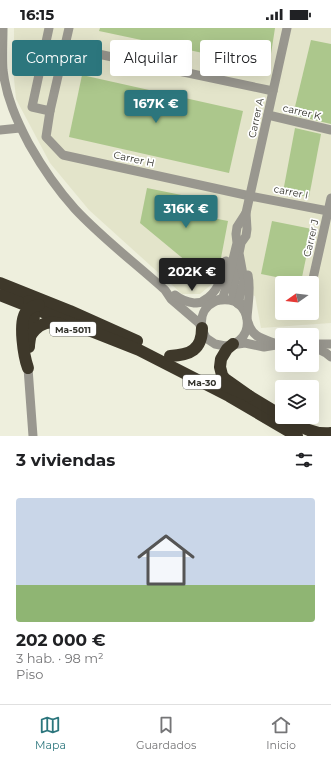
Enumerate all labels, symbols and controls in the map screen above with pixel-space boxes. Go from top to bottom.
text: 16:15 [20,5,54,24]
chip: Comprar [12,40,102,76]
chip: Alquilar [110,40,192,76]
chip: Filtros [200,40,271,76]
pin: 167K € [123,90,189,124]
text: 167K € [133,95,179,111]
street label: Carrer A [245,96,267,139]
street label: carrer K [281,101,323,123]
street label: Carrer H [112,148,156,170]
street label: carrer I [273,182,309,202]
pin: 316K € [153,195,219,229]
text: 316K € [164,200,208,216]
street label: Carrer J [300,218,322,258]
pin: 202K € [159,258,225,292]
text: 202K € [168,263,216,279]
north arrow [275,276,319,320]
map controls [275,276,319,424]
road number: Ma-5011 [50,322,96,336]
button: locate [275,328,319,372]
road number: Ma-30 [183,375,221,389]
button: layers [275,380,319,424]
icon: filters [293,449,315,471]
text: 3 viviendas [16,450,115,470]
icon: home [130,524,202,596]
text: 202 000 € [16,630,106,650]
text: 3 hab. · 98 m² [16,650,104,666]
text: Piso [16,666,43,682]
tab: Mapa [35,714,66,752]
tab: Guardados [136,714,196,752]
tab: Inicio [266,714,296,752]

